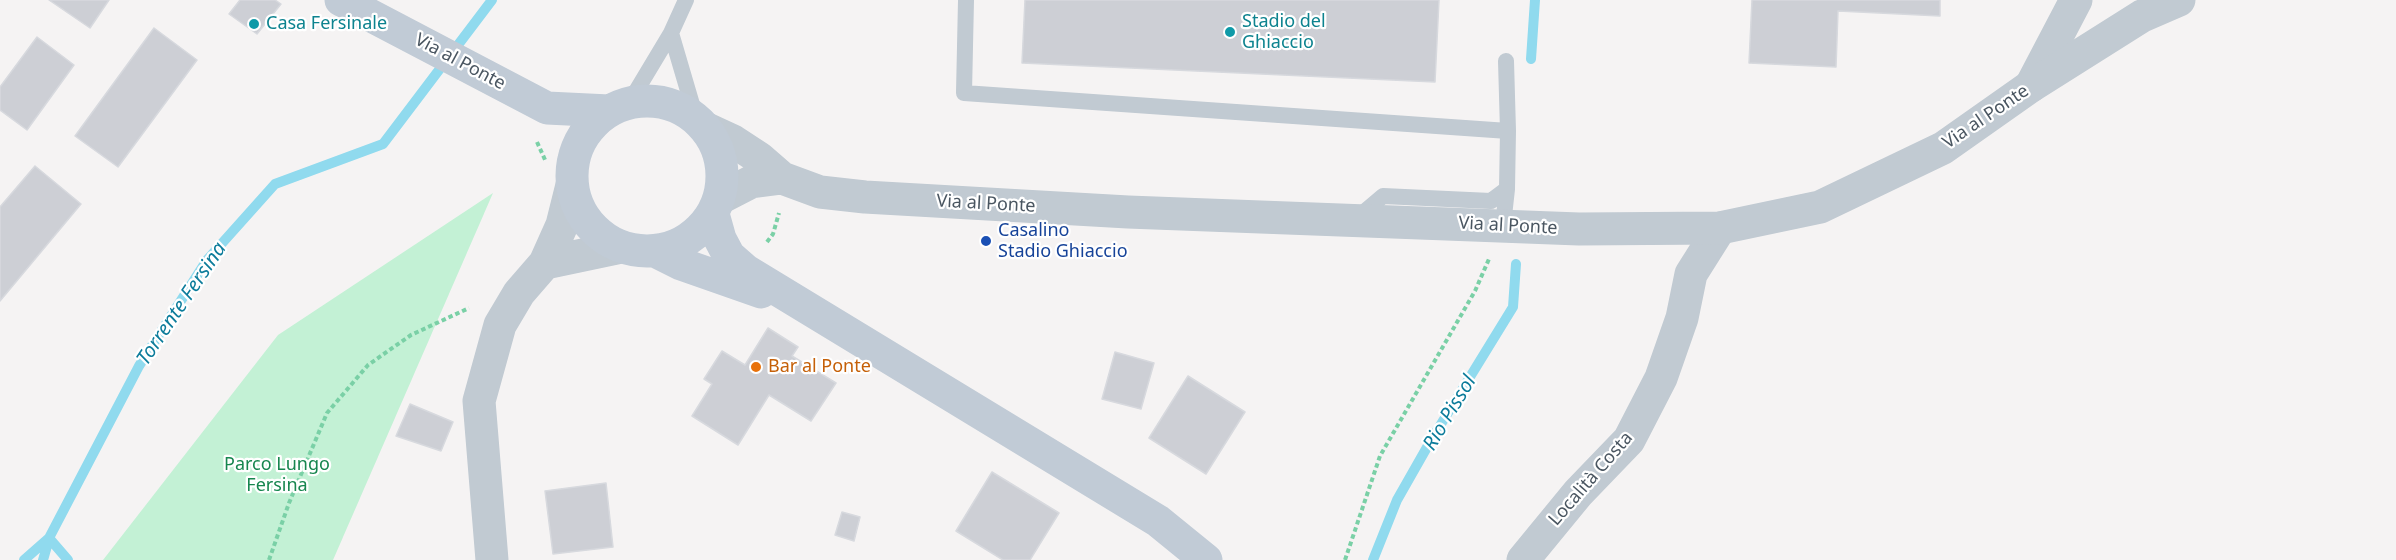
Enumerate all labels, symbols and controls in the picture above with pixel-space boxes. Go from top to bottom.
place label: Stadio del Ghiaccio [1242,11,1326,54]
place label: Casa Fersinale [266,13,387,35]
marker: Casa Fersinale [247,17,261,31]
marker: Stadio del Ghiaccio [1223,25,1237,39]
street label: Via al Ponte [411,29,509,95]
street label: Via al Ponte [1939,80,2033,154]
street label: Via al Ponte [936,191,1036,217]
street label: Via al Ponte [1458,213,1558,239]
place label: Casalino Stadio Ghiaccio [998,220,1128,262]
marker: Casalino Stadio Ghiaccio [979,234,993,248]
water label: Torrente Fersina [132,238,232,370]
place label: Bar al Ponte [768,356,871,378]
marker: Bar al Ponte [749,360,763,374]
water label: Rio Pissol [1418,371,1482,455]
street label: Località Costa [1544,428,1638,530]
park label: Parco Lungo Fersina [224,454,330,496]

